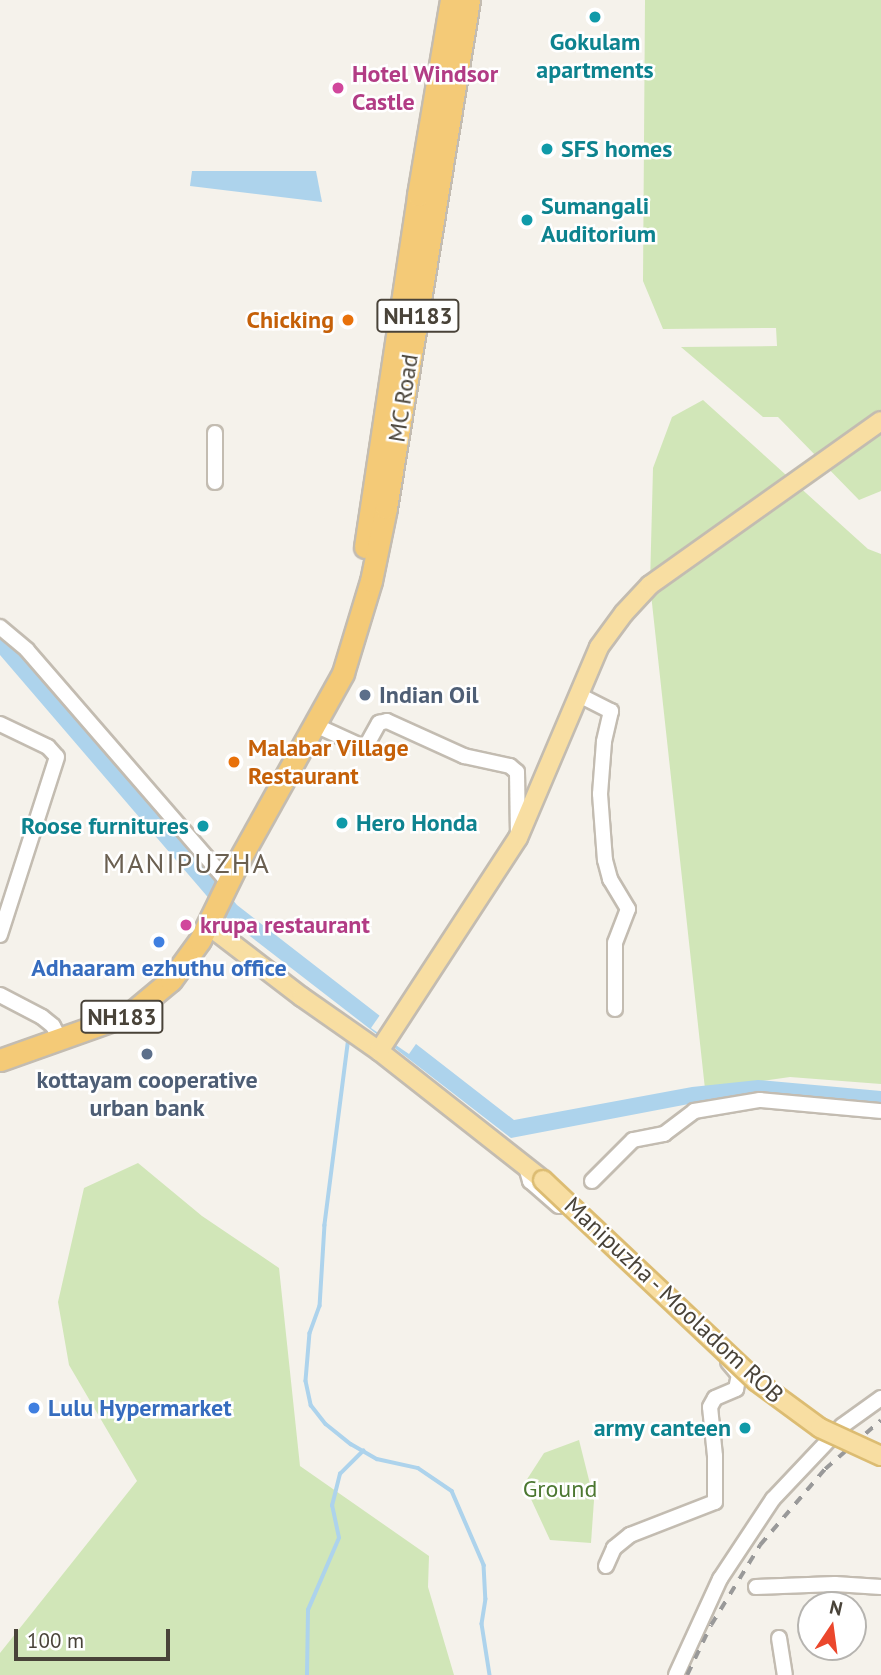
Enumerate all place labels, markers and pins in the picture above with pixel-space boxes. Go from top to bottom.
marker: Gokulam apartments [587,9,603,25]
place label: Gokulam apartments [536,28,654,84]
place label: Hotel Windsor Castle [352,60,499,116]
marker: Hotel Windsor Castle [330,80,346,96]
place label: SFS homes [561,135,672,163]
marker: SFS homes [539,141,555,157]
place label: Sumangali Auditorium [541,192,656,248]
marker: Sumangali Auditorium [519,212,535,228]
place label: Chicking [246,306,334,334]
marker: Chicking [340,312,356,328]
place label: Indian Oil [379,681,479,709]
marker: Indian Oil [357,687,373,703]
place label: Malabar Village Restaurant [248,734,409,790]
marker: Malabar Village Restaurant [226,754,242,770]
place label: Hero Honda [356,809,478,837]
place label: Roose furnitures [21,812,189,840]
marker: Hero Honda [334,815,350,831]
marker: Roose furnitures [195,818,211,834]
place label: krupa restaurant [200,911,370,939]
marker: krupa restaurant [178,917,194,933]
marker: Adhaaram ezhuthu office [151,934,167,950]
place label: Adhaaram ezhuthu office [31,954,287,982]
marker: kottayam cooperative urban bank [139,1046,155,1062]
place label: kottayam cooperative urban bank [36,1066,258,1122]
place label: Lulu Hypermarket [48,1394,232,1422]
marker: Lulu Hypermarket [26,1400,42,1416]
place label: army canteen [593,1414,731,1442]
marker: army canteen [737,1420,753,1436]

